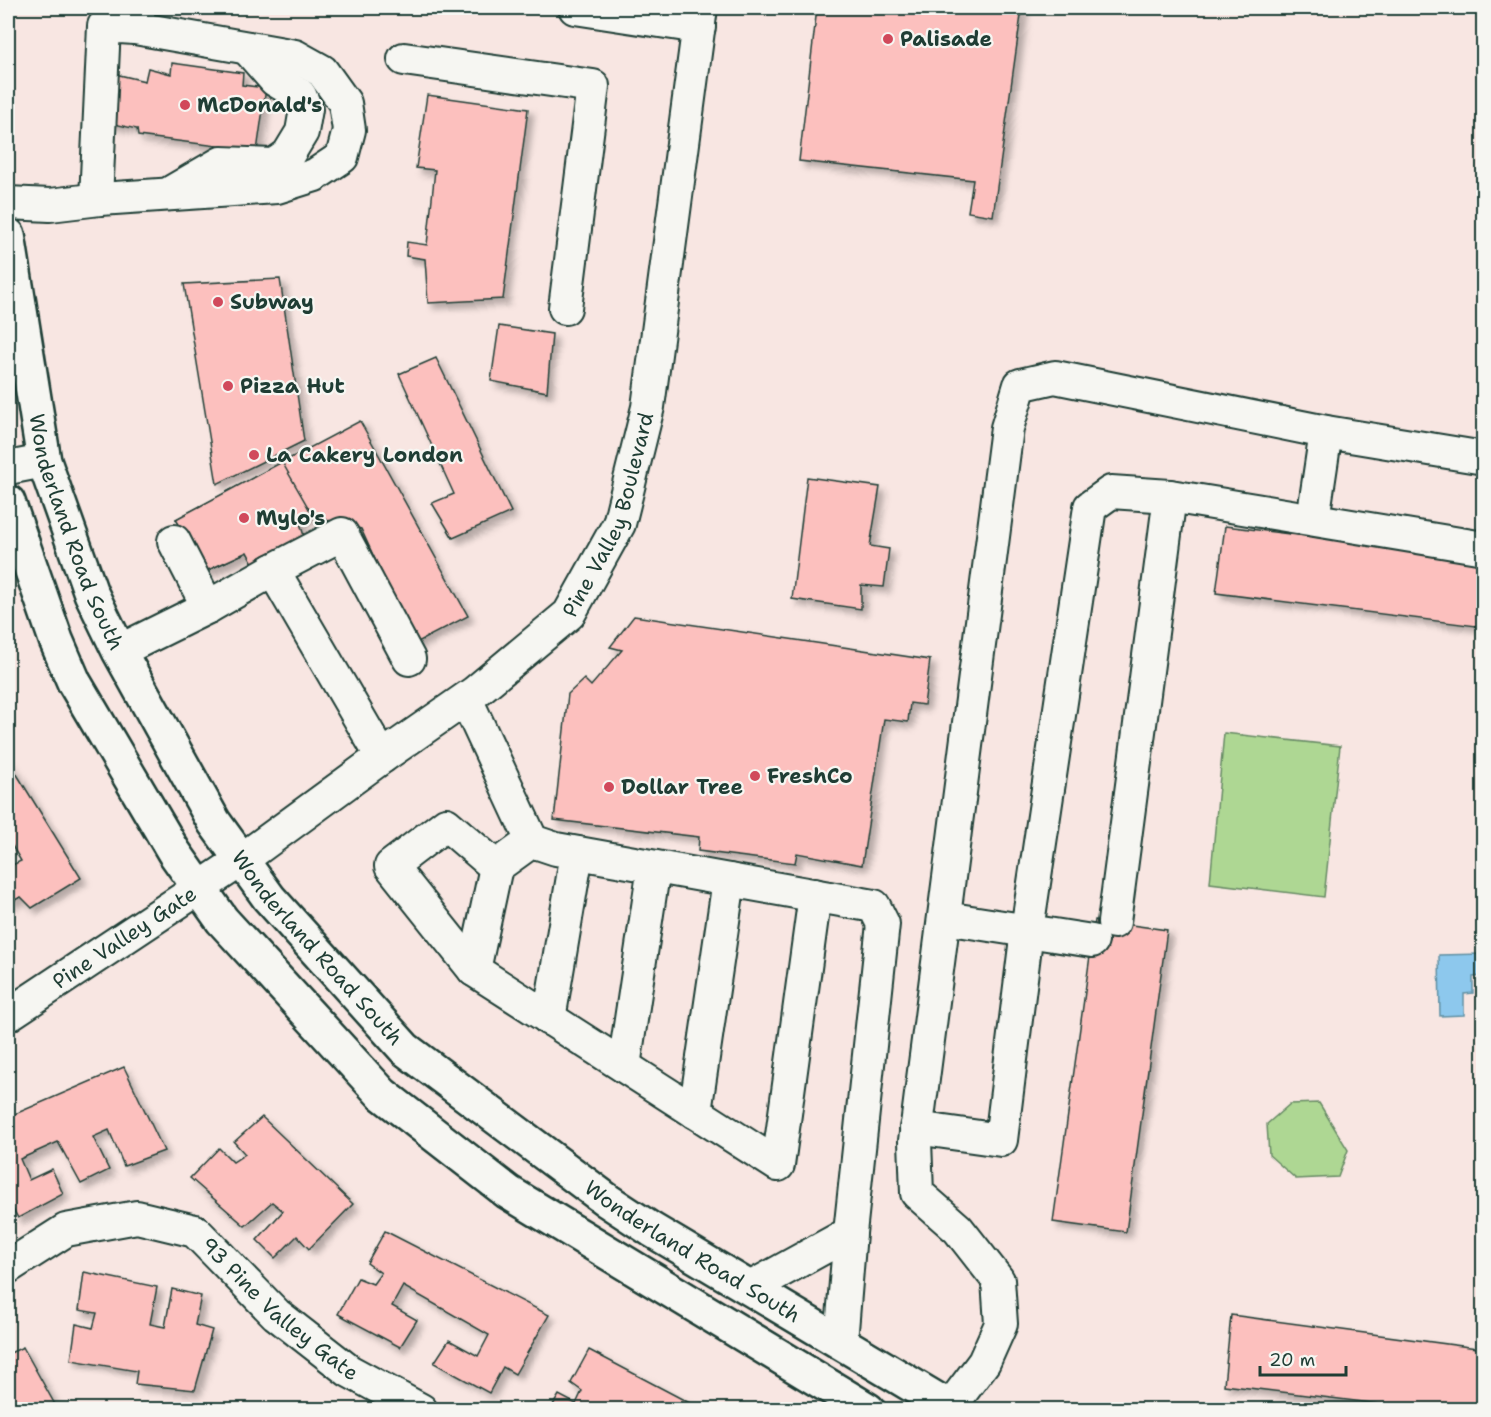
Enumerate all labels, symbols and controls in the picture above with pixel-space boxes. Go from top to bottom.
place label: Palisade [900,25,992,53]
marker: Palisade [881,32,895,46]
place label: McDonald's [197,91,322,119]
marker: McDonald's [178,98,192,112]
place label: Subway [230,288,314,316]
marker: Subway [211,295,225,309]
place label: Pizza Hut [240,372,345,400]
marker: Pizza Hut [221,379,235,393]
street label: Pine Valley Boulevard [556,409,660,622]
street label: Wonderland Road South [23,412,130,655]
place label: La Cakery London [266,441,463,469]
marker: La Cakery London [247,448,261,462]
place label: Mylo's [256,504,325,532]
marker: Mylo's [237,511,251,525]
place label: FreshCo [767,762,853,790]
marker: FreshCo [748,769,762,783]
place label: Dollar Tree [621,773,743,801]
marker: Dollar Tree [602,780,616,794]
street label: Wonderland Road South [225,845,409,1052]
street label: Pine Valley Gate [47,880,202,996]
street label: Wonderland Road South [578,1174,806,1329]
street label: 93 Pine Valley Gate [195,1231,363,1387]
scale bar [1260,1339,1346,1377]
text: 20 m [1269,1348,1315,1372]

